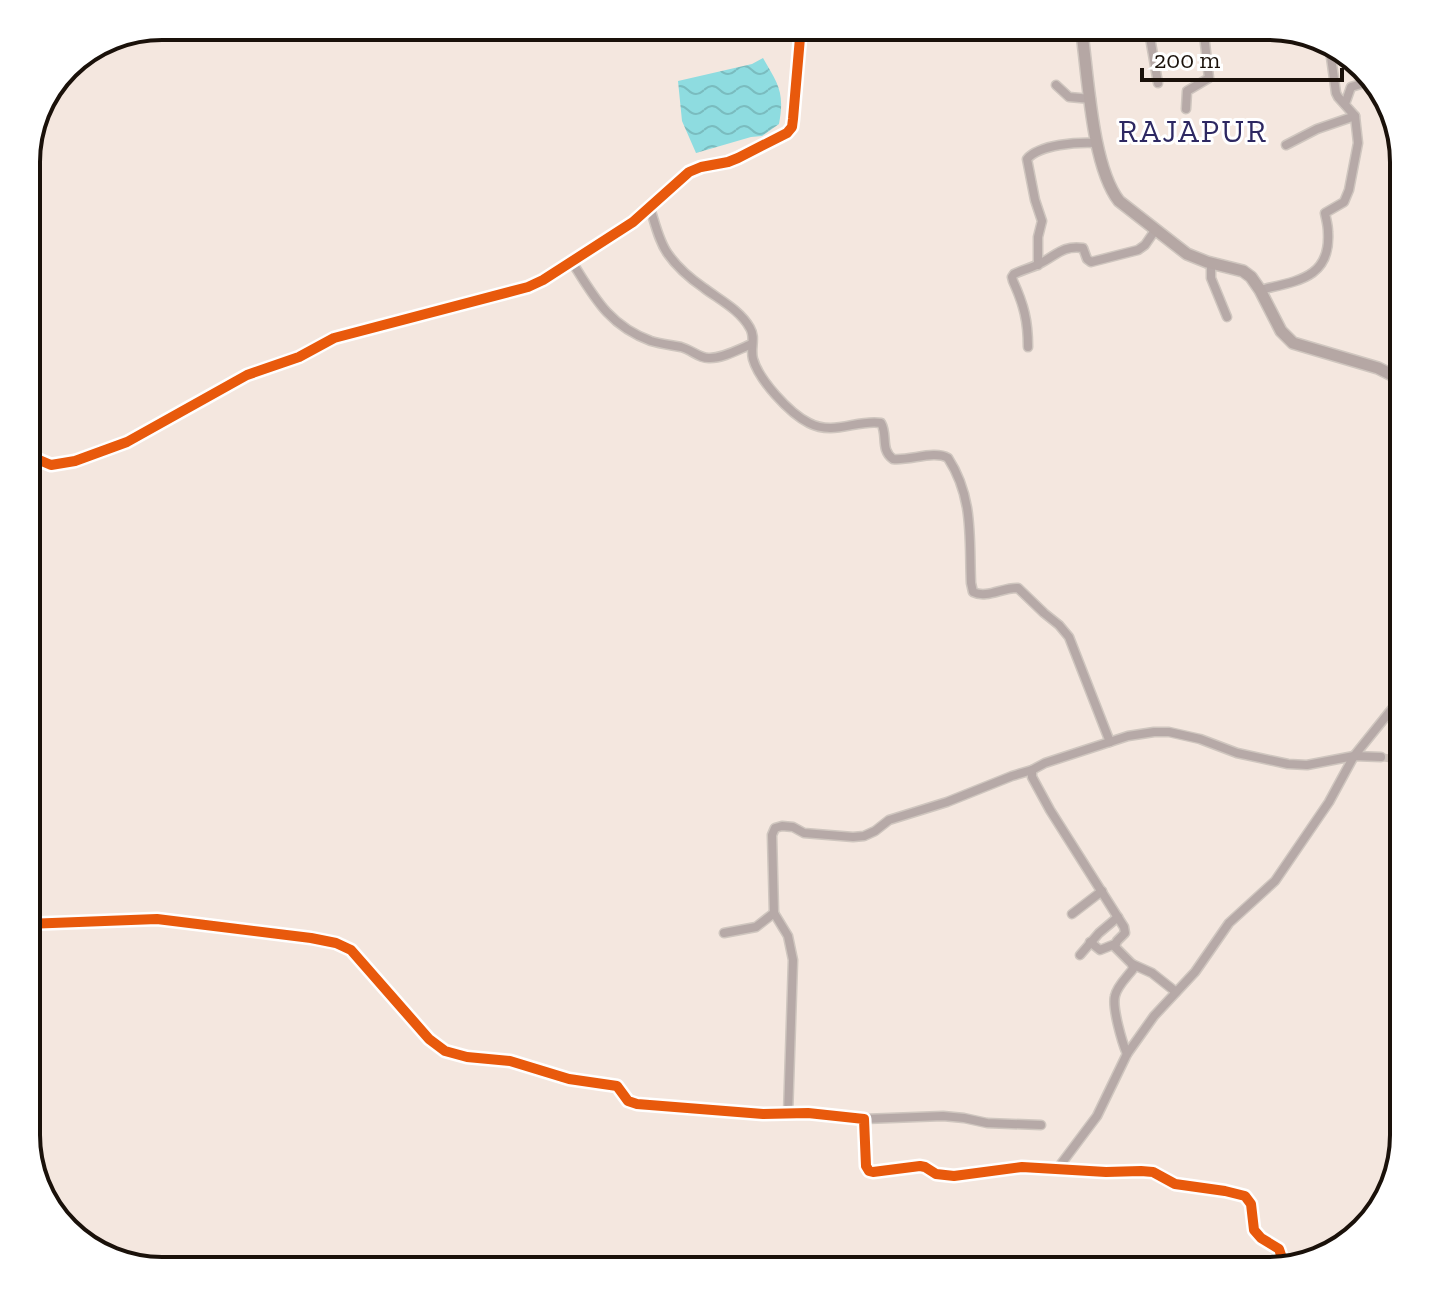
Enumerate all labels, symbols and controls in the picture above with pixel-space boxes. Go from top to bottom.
scale bar [1142,32,1342,82]
text: 200 m [1154,45,1220,74]
district label: RAJAPUR [1118,112,1268,150]

